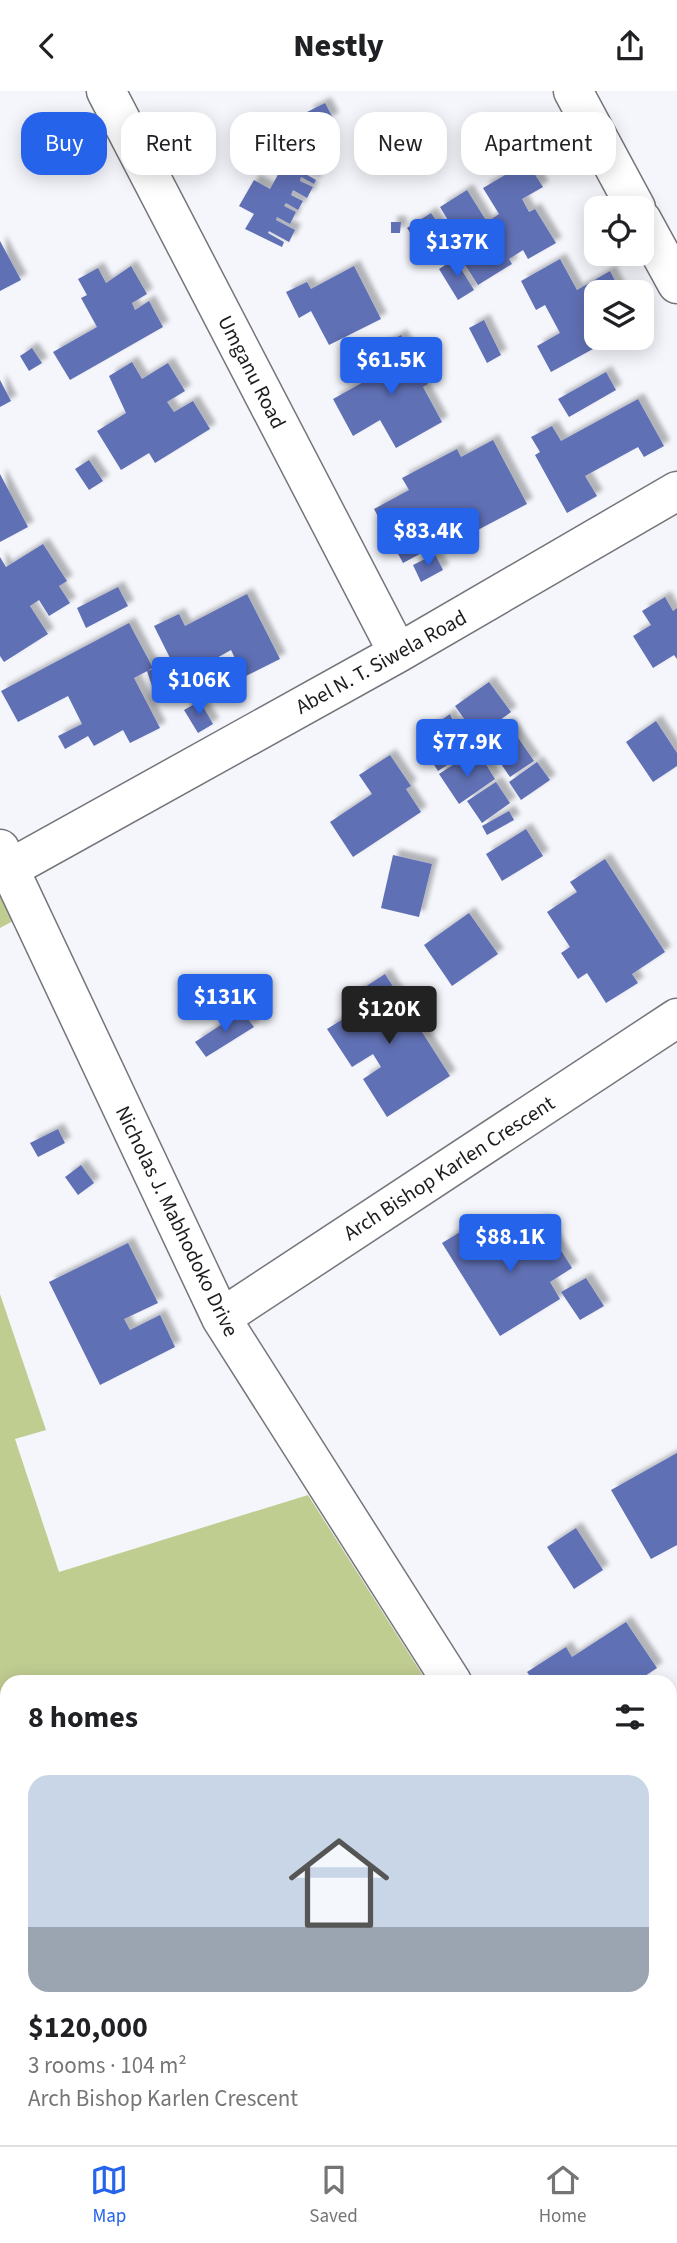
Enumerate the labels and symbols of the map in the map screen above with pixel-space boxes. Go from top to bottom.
pin: $137K [408,219,506,279]
street label: Umganu Road [210,310,294,434]
pin: $61.5K [334,337,448,397]
pin: $83.4K [371,509,485,568]
street label: Abel N. T. Siwela Road [290,602,472,722]
pin: $106K [150,657,248,717]
pin: $77.9K [410,719,524,779]
pin: $131K [176,975,274,1034]
pin: $120K [340,986,438,1046]
street label: Arch Bishop Karlen Crescent [337,1088,561,1248]
street label: Nicholas J. Mabhodoko Drive [108,1101,246,1341]
pin: $88.1K [453,1215,567,1274]

